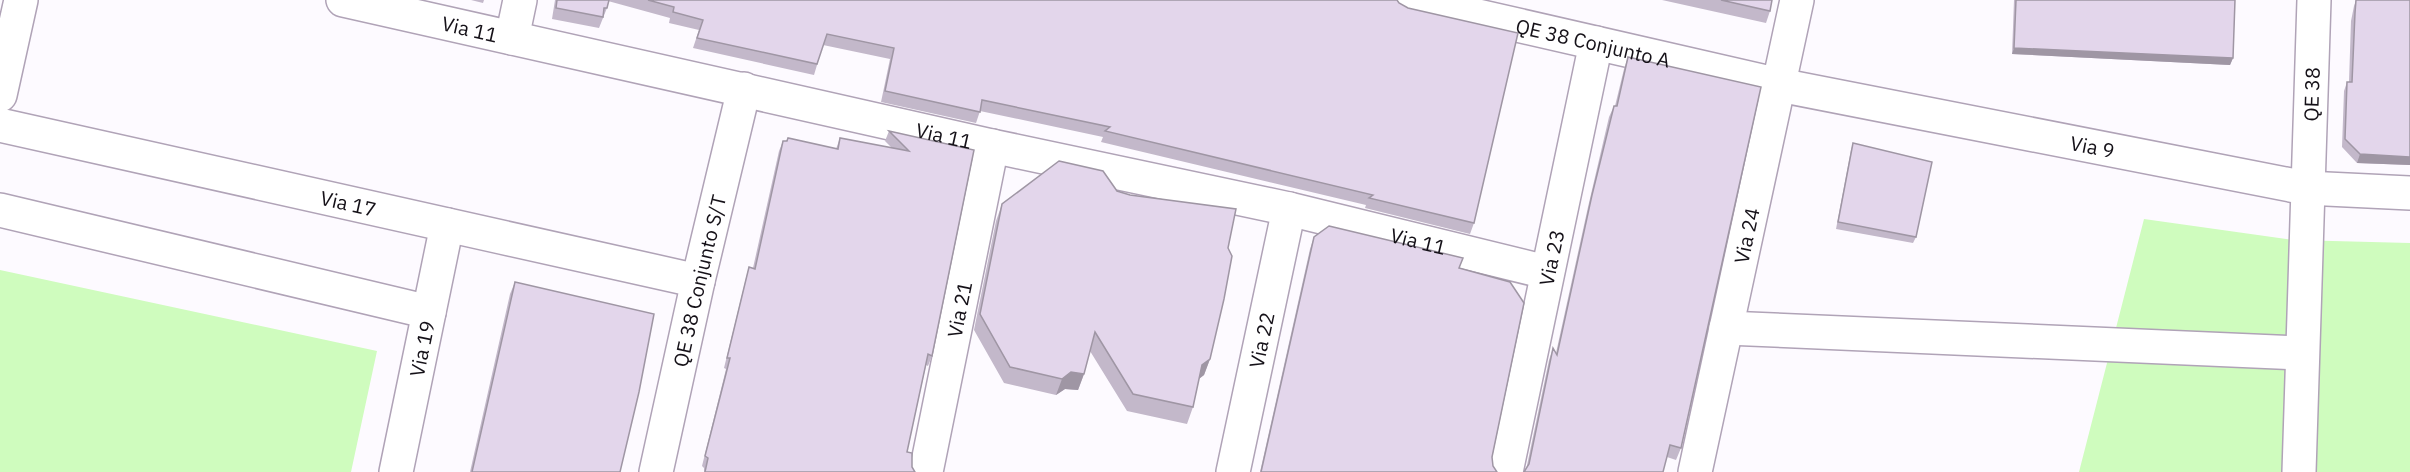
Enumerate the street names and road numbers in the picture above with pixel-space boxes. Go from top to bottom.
street label: Via 11 [439,9,500,48]
street label: QE 38 Conjunto A [1513,12,1673,73]
street label: QE 38 [2297,66,2325,122]
street label: Via 11 [913,116,975,155]
street label: Via 9 [2068,129,2117,164]
street label: Via 17 [318,184,379,222]
street label: QE 38 Conjunto S/T [666,192,732,369]
street label: Via 24 [1727,205,1765,266]
street label: Via 11 [1388,221,1449,261]
street label: Via 23 [1532,227,1570,288]
street label: Via 21 [940,279,978,340]
street label: Via 22 [1242,309,1280,370]
street label: Via 19 [403,318,440,379]

